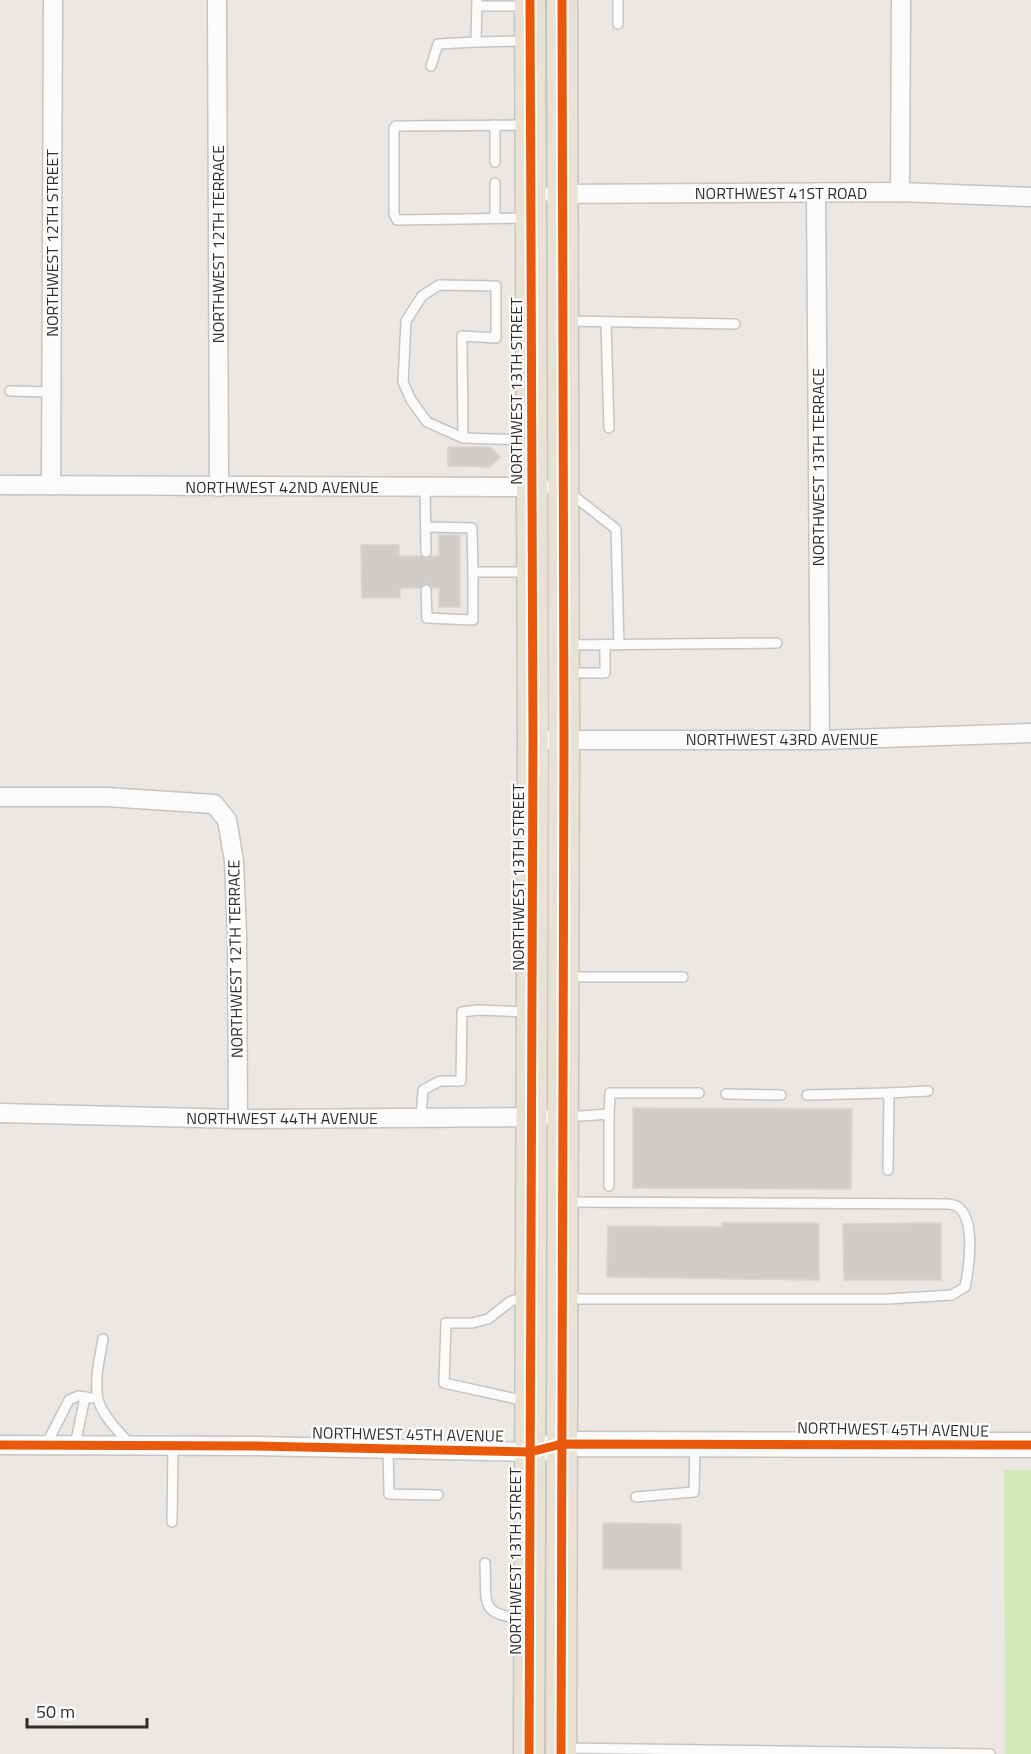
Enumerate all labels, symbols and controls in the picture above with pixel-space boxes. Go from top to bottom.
street label: NORTHWEST 12TH TERRACE [206,145,230,343]
street label: NORTHWEST 12TH STREET [40,149,64,337]
street label: NORTHWEST 41ST ROAD [695,181,867,205]
street label: NORTHWEST 13TH STREET [504,297,528,485]
street label: NORTHWEST 13TH TERRACE [806,368,830,566]
street label: NORTHWEST 42ND AVENUE [185,475,379,499]
street label: NORTHWEST 43RD AVENUE [686,727,878,751]
street label: NORTHWEST 13TH STREET [506,783,530,971]
street label: NORTHWEST 12TH TERRACE [221,860,249,1058]
street label: NORTHWEST 44TH AVENUE [186,1106,378,1130]
street label: NORTHWEST 45TH AVENUE [797,1415,989,1443]
street label: NORTHWEST 45TH AVENUE [312,1420,504,1448]
street label: NORTHWEST 13TH STREET [503,1467,527,1655]
scale bar [27,1691,147,1729]
text: 50 m [36,1698,75,1725]

